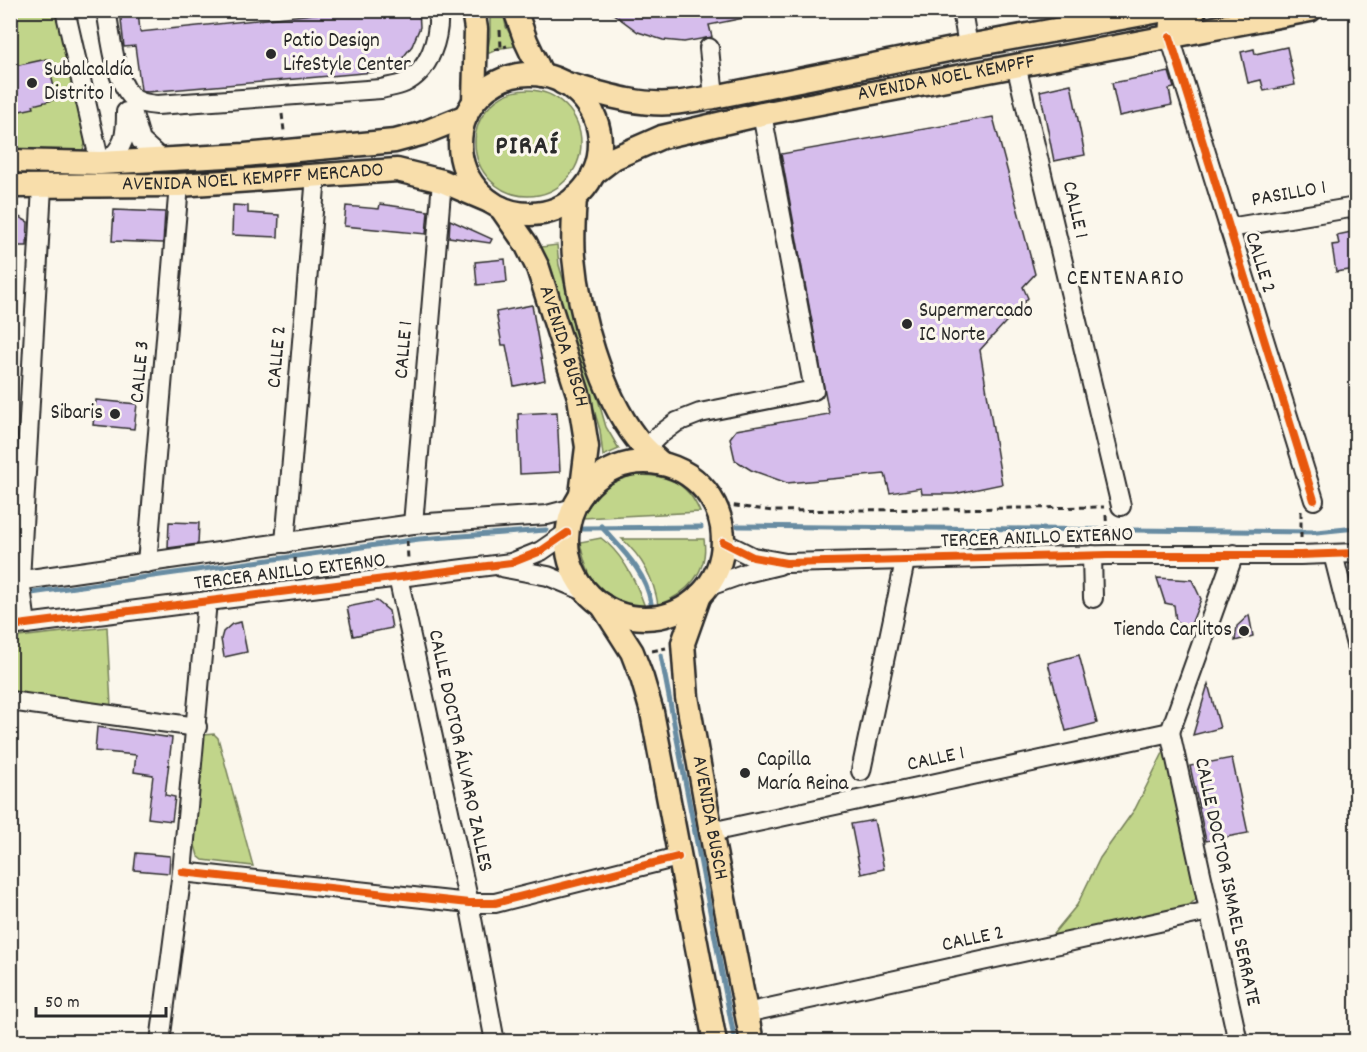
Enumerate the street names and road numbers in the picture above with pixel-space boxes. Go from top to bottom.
street label: AVENIDA NOEL KEMPFF [855,47,1038,111]
street label: AVENIDA NOEL KEMPFF MERCADO [122,156,385,200]
street label: PASILLO 1 [1249,174,1329,216]
street label: CALLE 1 [1053,178,1095,242]
street label: CALLE 2 [1236,229,1282,297]
street label: AVENIDA BUSCH [530,282,595,409]
street label: CALLE 1 [388,320,422,380]
street label: CALLE 2 [260,325,296,389]
street label: CALLE 3 [123,339,159,405]
street label: TERCER ANILLO EXTERNO [940,521,1134,557]
street label: TERCER ANILLO EXTERNO [192,546,388,600]
street label: CALLE DOCTOR ÁLVARO ZALLES [419,627,499,875]
street label: CALLE 1 [905,739,967,781]
street label: AVENIDA BUSCH [683,754,735,883]
street label: CALLE DOCTOR ISMAEL SERRATE [1185,755,1267,1009]
street label: CALLE 2 [939,919,1007,961]

